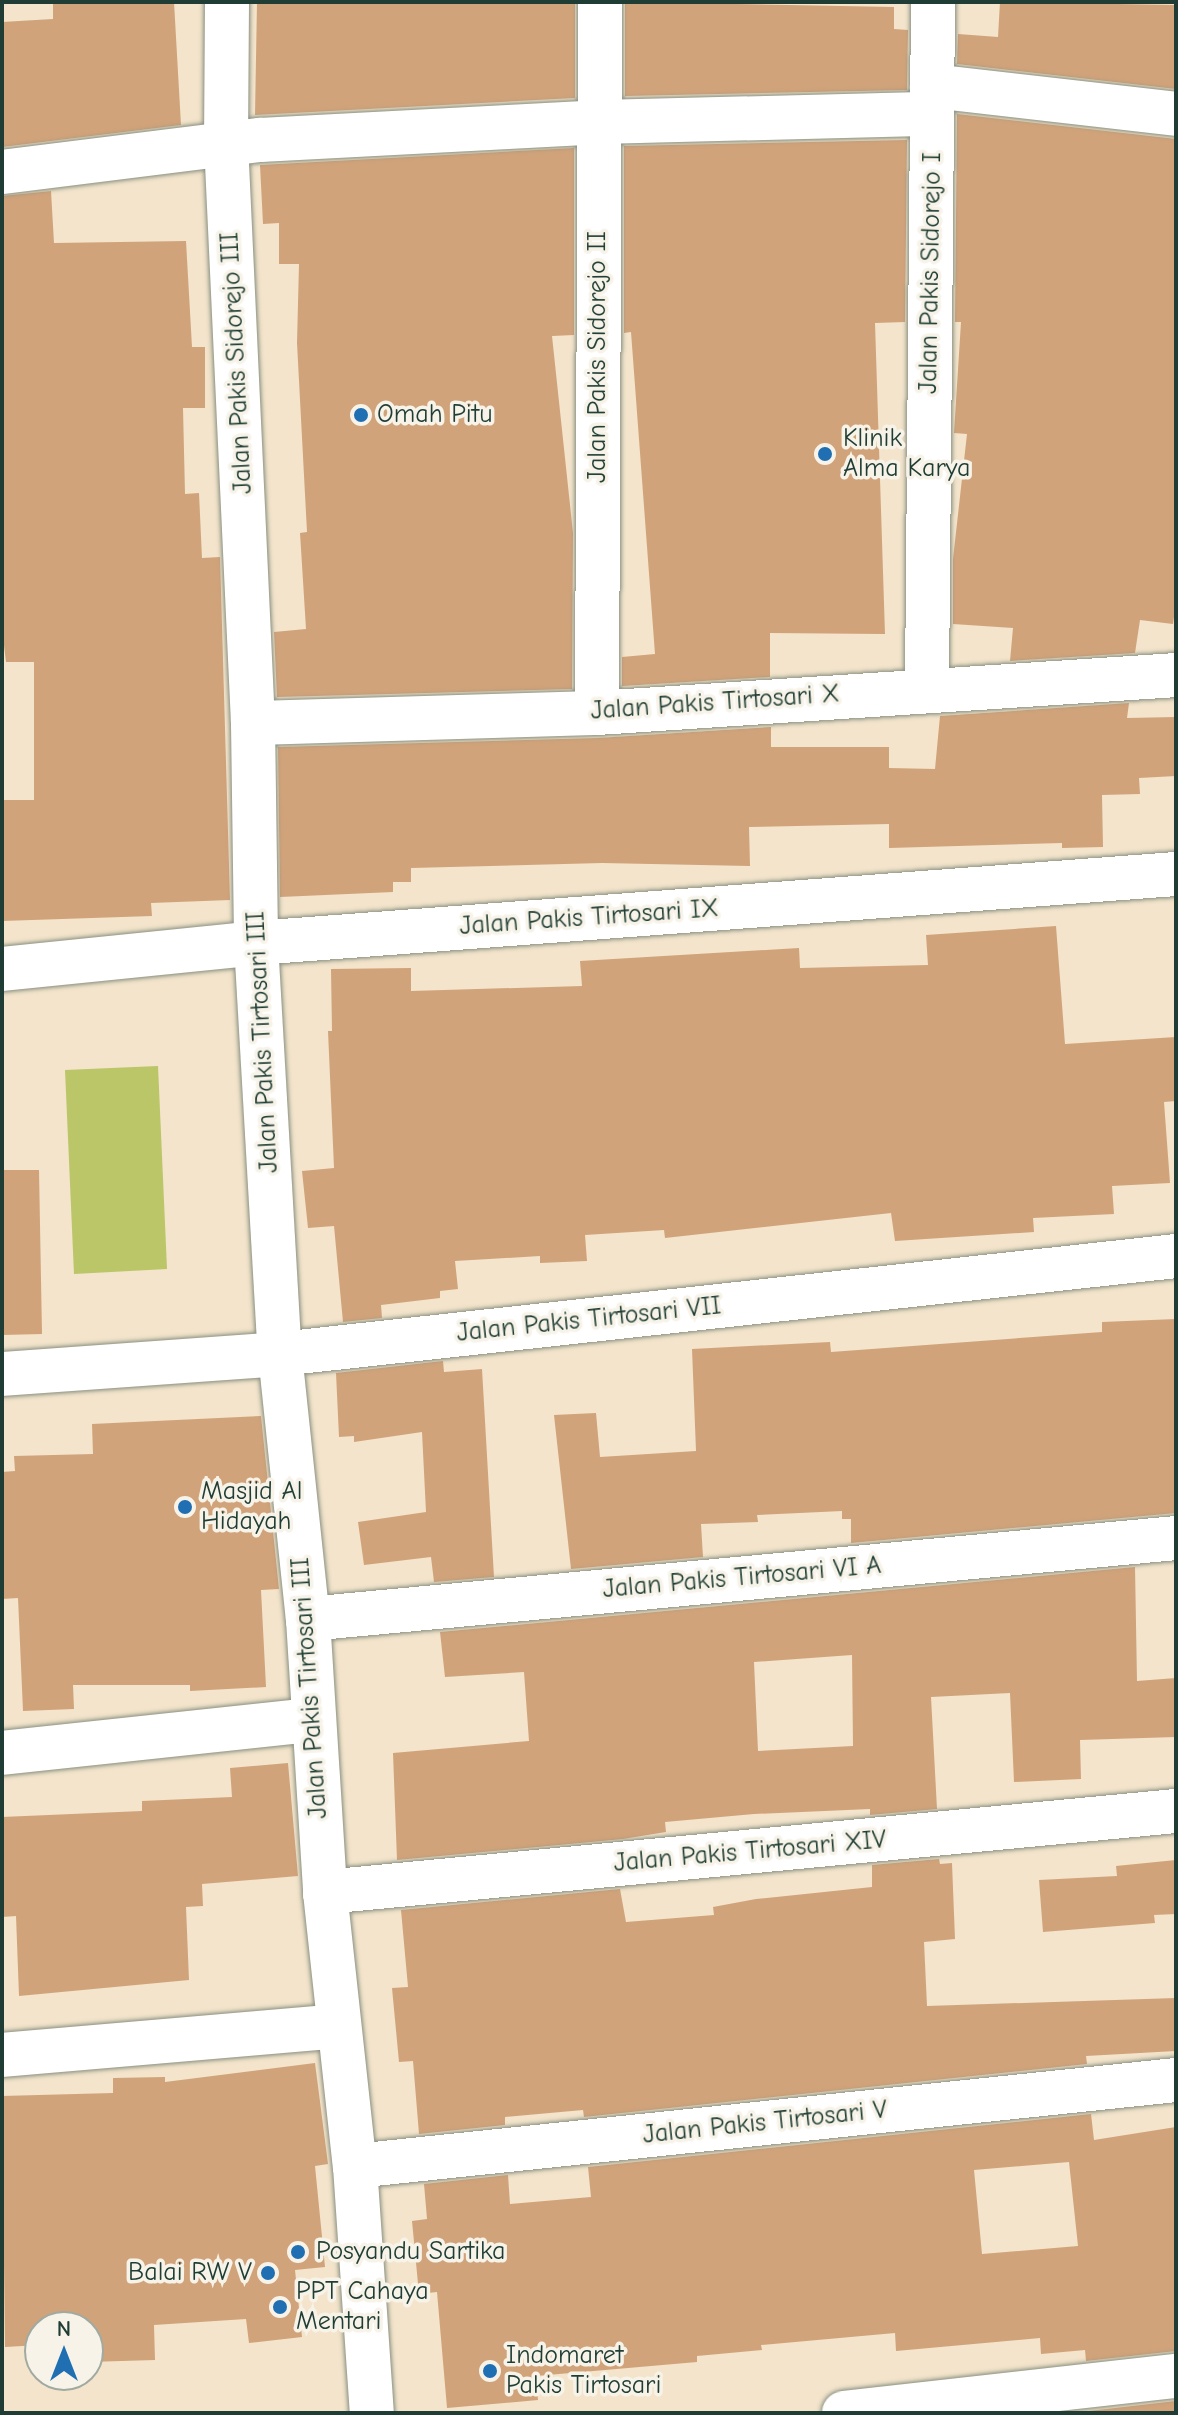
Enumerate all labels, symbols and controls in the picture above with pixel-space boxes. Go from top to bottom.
street label: Jalan Pakis Sidorejo I [913,152,949,394]
street label: Jalan Pakis Sidorejo III [215,231,259,495]
street label: Jalan Pakis Sidorejo II [582,231,614,483]
place label: Omah Pitu [377,399,492,431]
marker: Omah Pitu [352,406,370,424]
place label: Klinik Alma Karya [843,423,970,484]
marker: Klinik Alma Karya [814,443,836,465]
street label: Jalan Pakis Tirtosari X [590,679,840,727]
street label: Jalan Pakis Tirtosari IX [459,893,719,943]
street label: Jalan Pakis Tirtosari III [241,910,285,1174]
street label: Jalan Pakis Tirtosari VII [455,1291,723,1349]
place label: Masjid Al Hidayah [201,1476,302,1538]
marker: Masjid Al Hidayah [176,1498,194,1516]
street label: Jalan Pakis Tirtosari VI A [601,1550,883,1606]
street label: Jalan Pakis Tirtosari III [285,1556,335,1820]
street label: Jalan Pakis Tirtosari XIV [612,1825,888,1879]
street label: Jalan Pakis Tirtosari V [641,2095,889,2151]
place label: Posyandu Sartika [316,2236,506,2268]
marker: Posyandu Sartika [287,2241,309,2263]
place label: Balai RW V [128,2257,252,2289]
marker: Balai RW V [259,2264,277,2282]
place label: PPT Cahaya Mentari [296,2276,429,2338]
marker: PPT Cahaya Mentari [271,2298,289,2316]
north arrow [24,2311,104,2391]
text: N [57,2316,71,2342]
place label: Indomaret Pakis Tirtosari [506,2340,661,2402]
marker: Indomaret Pakis Tirtosari [481,2362,499,2380]

